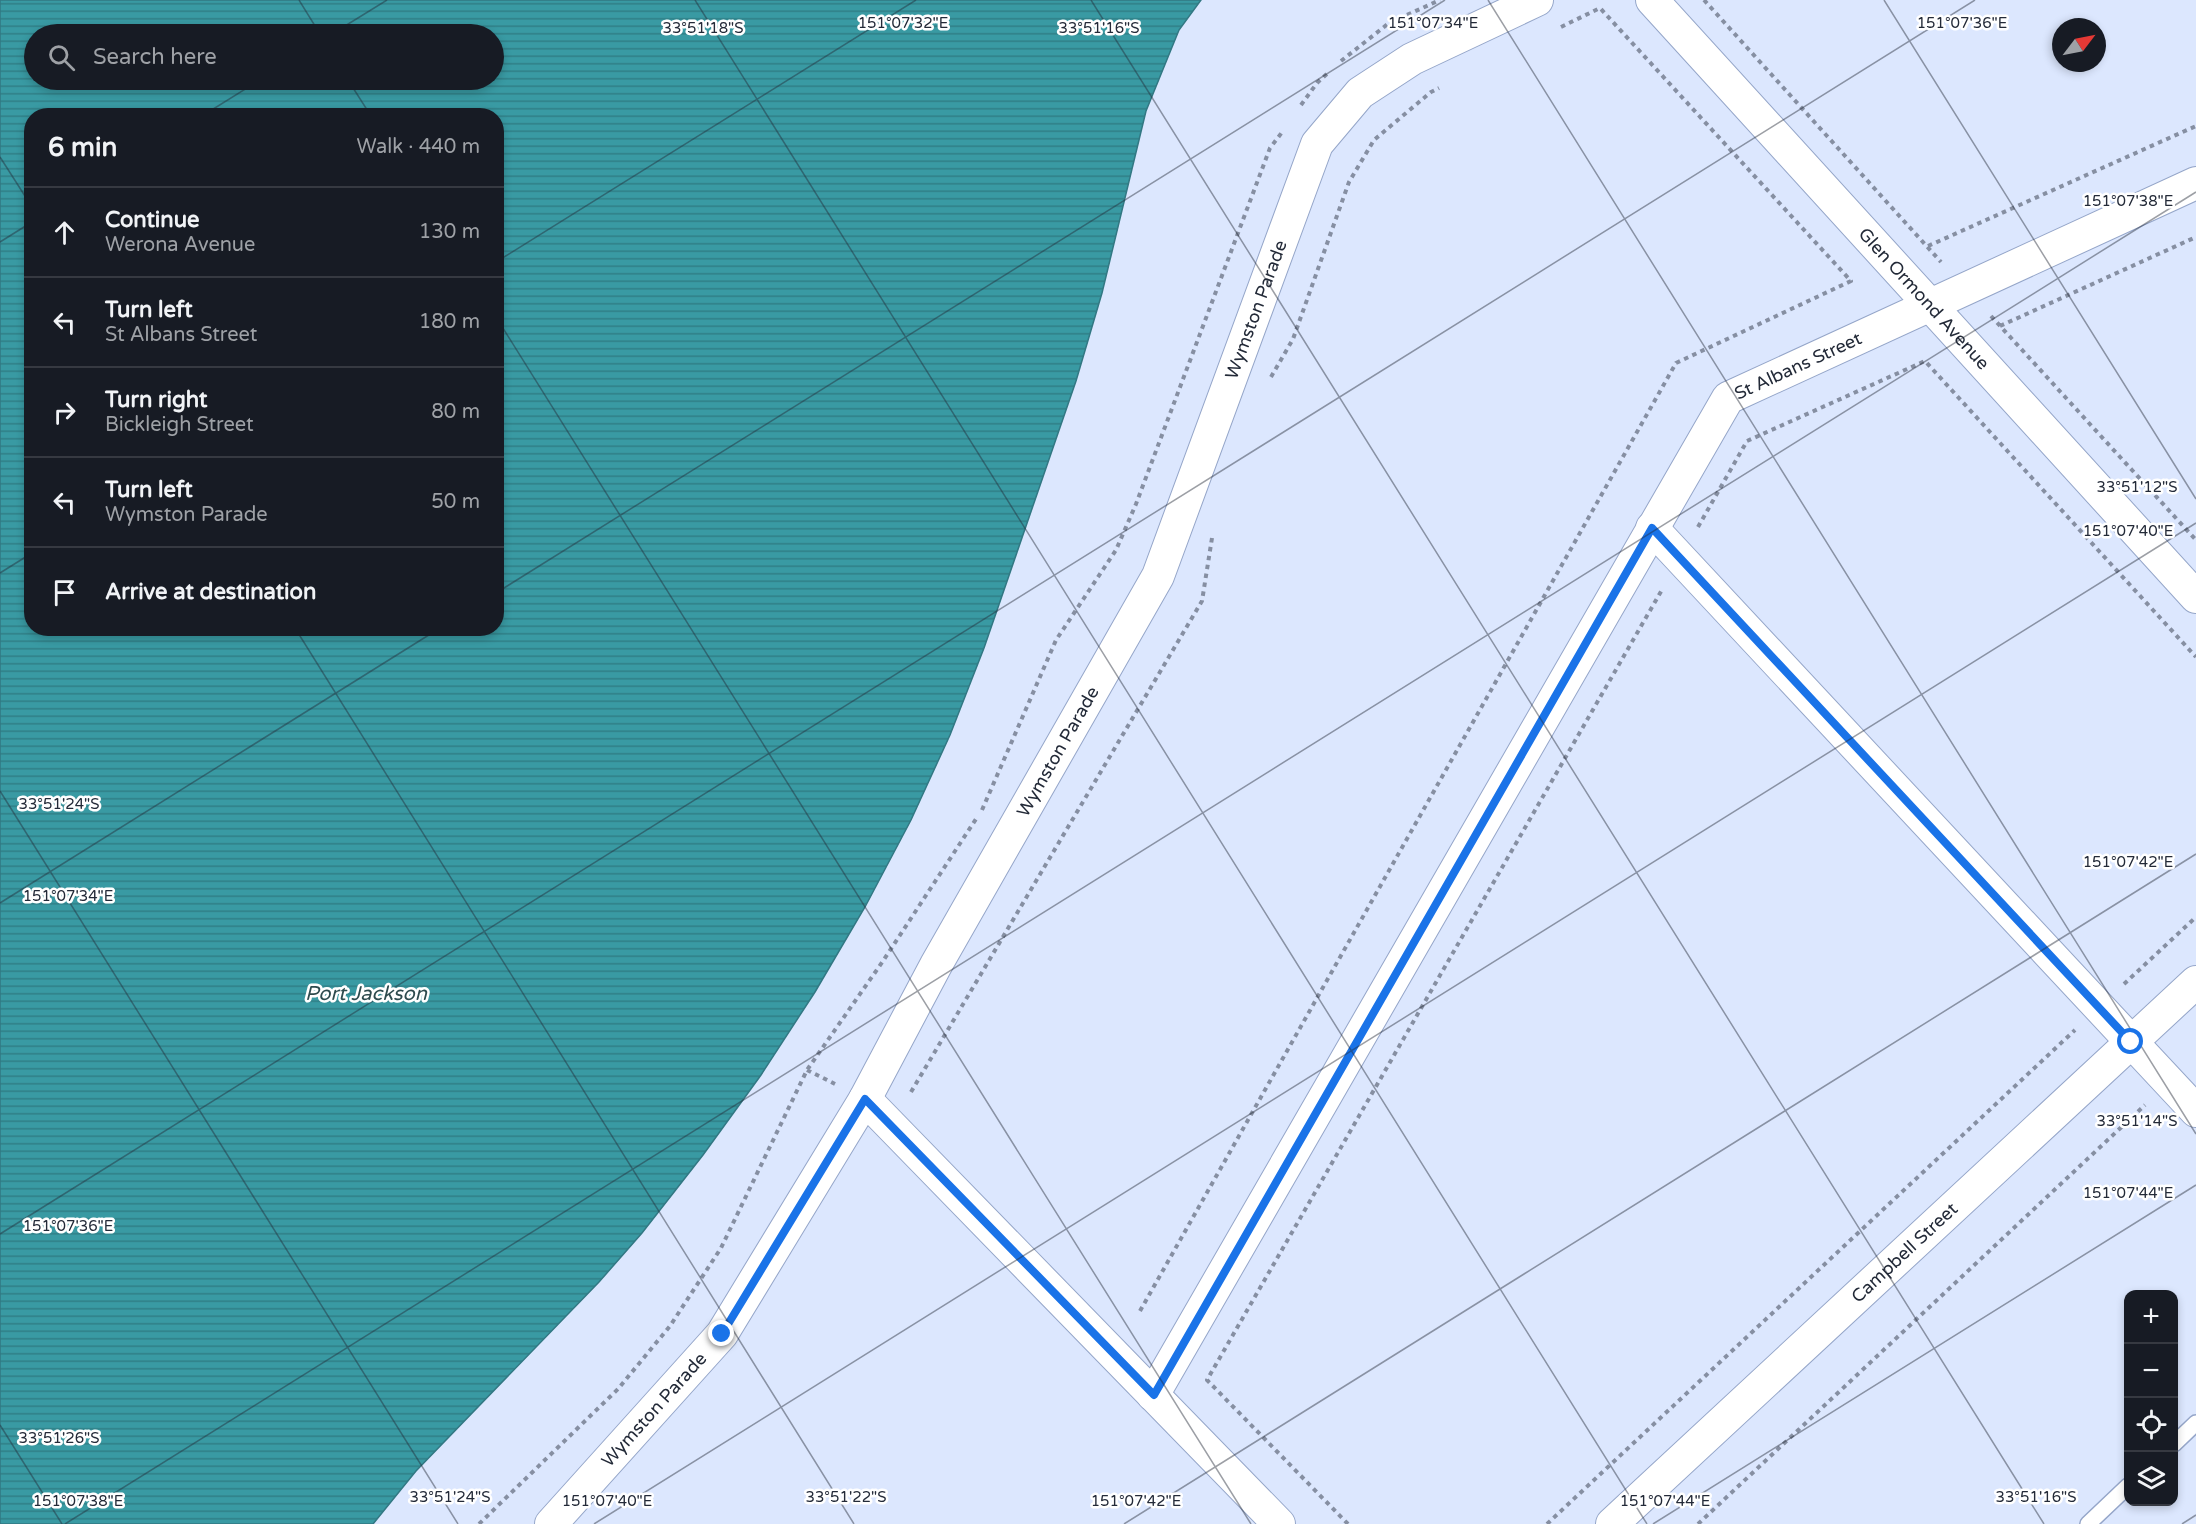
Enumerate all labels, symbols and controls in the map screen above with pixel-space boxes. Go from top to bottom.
text: 151°07'32"E [858,14,948,32]
text: 151°07'34"E [1388,14,1478,32]
text: 151°07'36"E [1917,14,2007,32]
north arrow [2052,18,2106,72]
text: 33°51'18"S [663,19,743,37]
text: 33°51'16"S [1059,19,1139,37]
search box [24,24,504,90]
icon: search [45,41,78,74]
text: Search here [93,44,217,70]
text: 6 min [48,132,117,163]
text: Walk · 440 m [357,135,480,159]
text: 151°07'38"E [2083,192,2173,210]
text: Continue [105,207,200,233]
icon: ahead [48,216,81,249]
text: 130 m [419,220,480,244]
street label: Glen Ormond Avenue [1854,223,1994,374]
text: Werona Avenue [105,233,255,257]
street label: Wymston Parade [1220,237,1292,382]
text: Turn left [105,297,193,323]
icon: left [48,306,81,339]
text: 180 m [419,310,480,334]
text: St Albans Street [105,323,258,347]
street label: St Albans Street [1731,327,1865,404]
text: Turn right [105,387,207,413]
icon: right [48,396,81,429]
text: 80 m [431,400,480,424]
text: Bickleigh Street [105,413,254,437]
text: Turn left [105,477,193,503]
text: 33°51'12"S [2097,478,2177,496]
icon: left [48,486,81,519]
text: 50 m [431,490,480,514]
text: Wymston Parade [105,503,268,527]
text: 151°07'40"E [2083,522,2173,540]
icon: arrive [48,576,81,609]
text: Arrive at destination [105,579,316,605]
street label: Wymston Parade [1012,683,1104,821]
text: 33°51'24"S [19,795,99,813]
text: 151°07'42"E [2083,853,2173,871]
text: 151°07'34"E [23,887,113,905]
water label: Port Jackson [305,982,428,1006]
route start [2117,1028,2143,1054]
text: 33°51'14"S [2097,1112,2177,1130]
text: 151°07'44"E [2083,1184,2173,1202]
street label: Campbell Street [1847,1198,1962,1307]
text: 151°07'36"E [23,1217,113,1235]
map controls [2124,1290,2178,1506]
button: + [2124,1290,2178,1344]
route end [708,1320,734,1346]
button: − [2124,1344,2178,1398]
street label: Wymston Parade [597,1348,711,1471]
button: locate [2124,1398,2178,1452]
text: 33°51'26"S [19,1429,99,1447]
button: layers [2124,1452,2178,1506]
text: 33°51'24"S [410,1488,490,1506]
text: 33°51'22"S [806,1488,886,1506]
text: 33°51'16"S [1996,1488,2076,1506]
text: 151°07'38"E [33,1492,123,1510]
text: 151°07'40"E [562,1492,652,1510]
text: 151°07'42"E [1091,1492,1181,1510]
text: 151°07'44"E [1620,1492,1710,1510]

